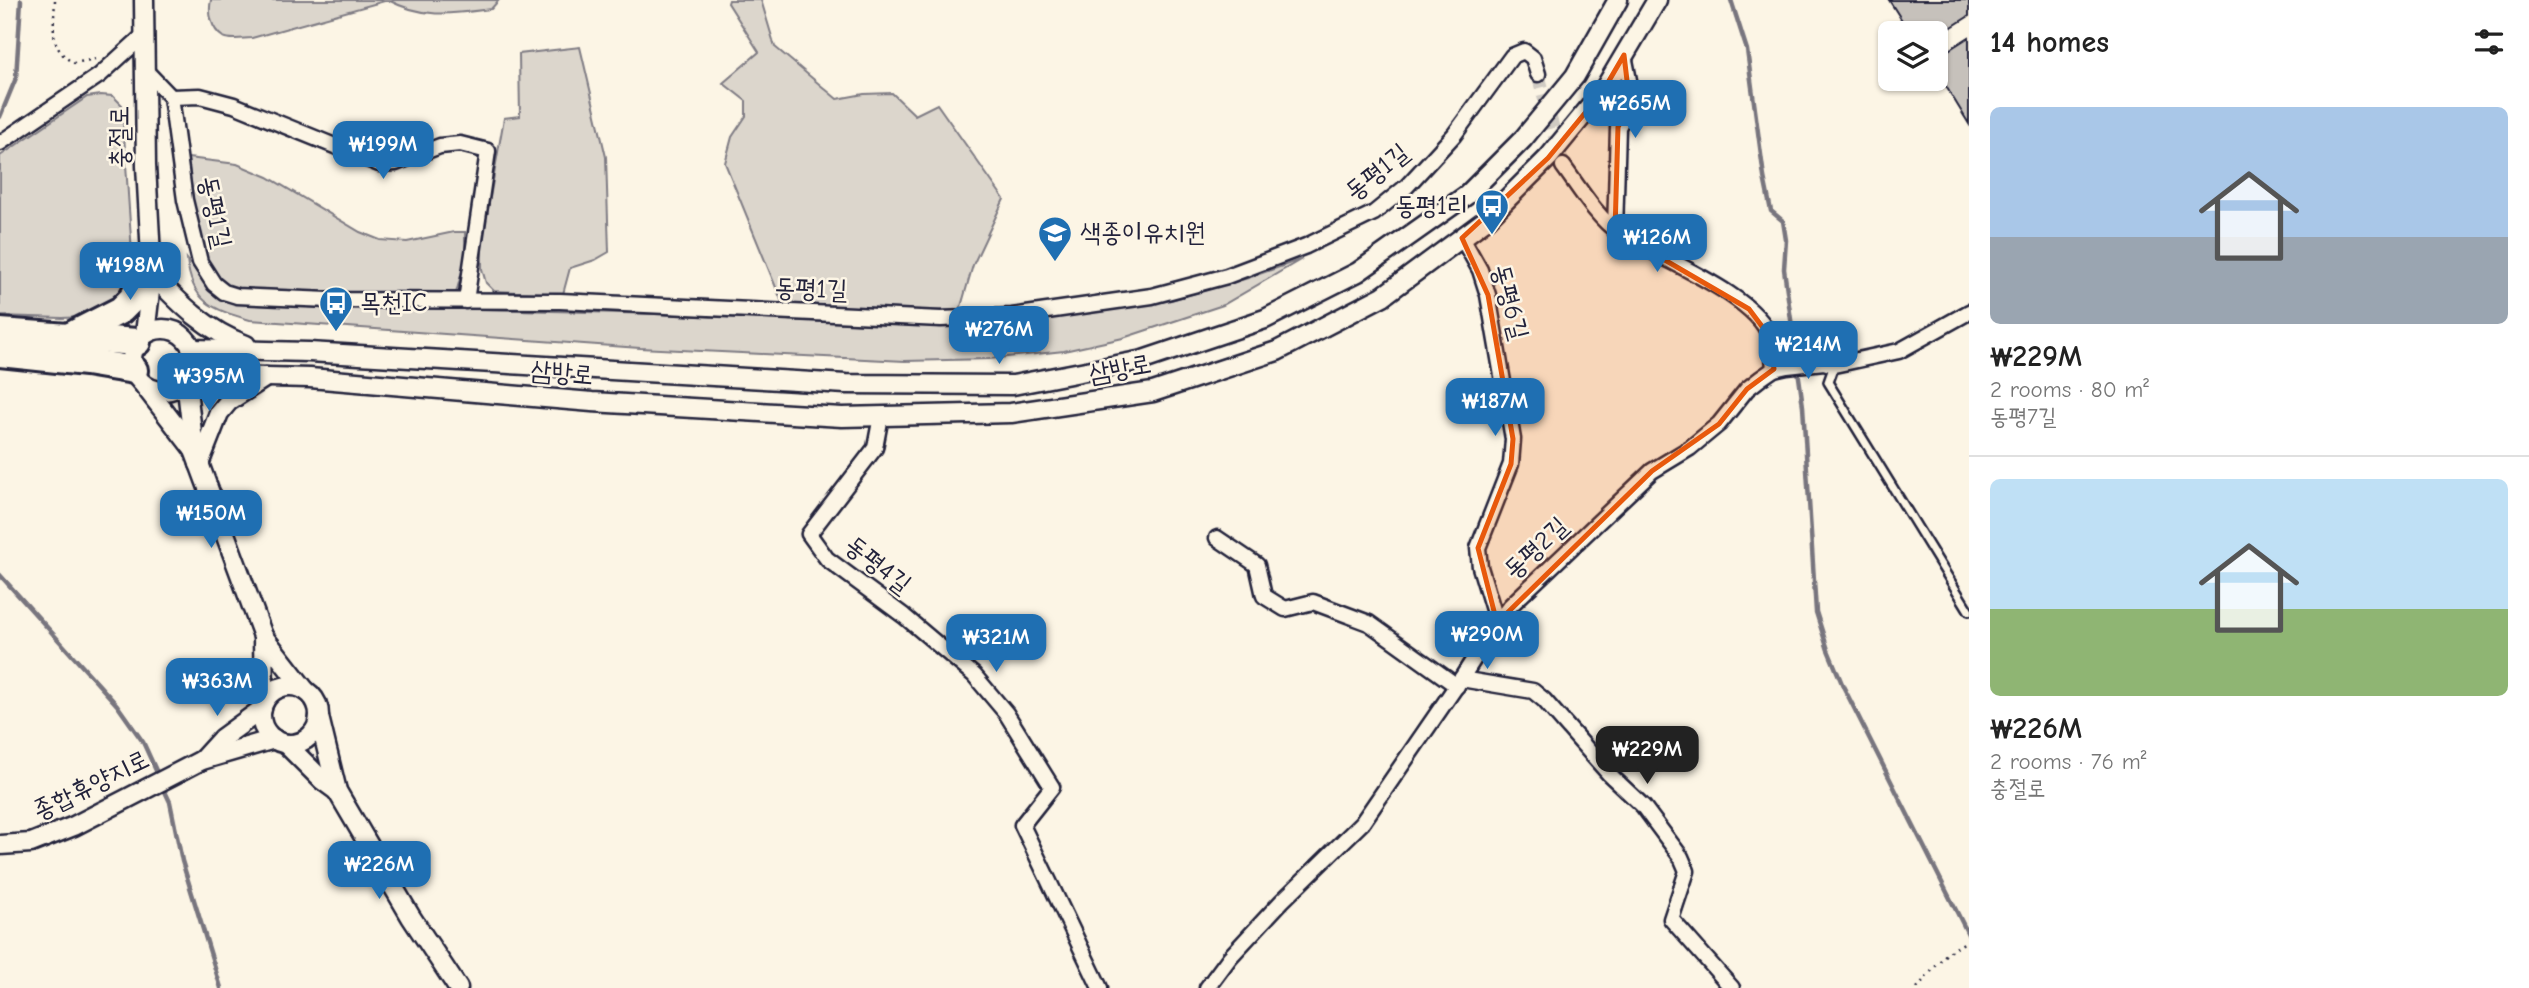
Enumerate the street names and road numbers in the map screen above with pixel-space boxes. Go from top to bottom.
street label: 충절로 [105,106,135,168]
street label: 동평1길 [1339,137,1415,207]
street label: 동평1길 [193,173,237,251]
street label: 동평6길 [1486,261,1534,343]
street label: 동평1길 [774,273,848,305]
street label: 삼방로 [1086,349,1154,389]
street label: 삼방로 [529,355,595,391]
street label: 동평2길 [1498,511,1574,585]
street label: 동평4길 [839,530,917,600]
street label: 종합휴양지로 [28,744,154,826]

